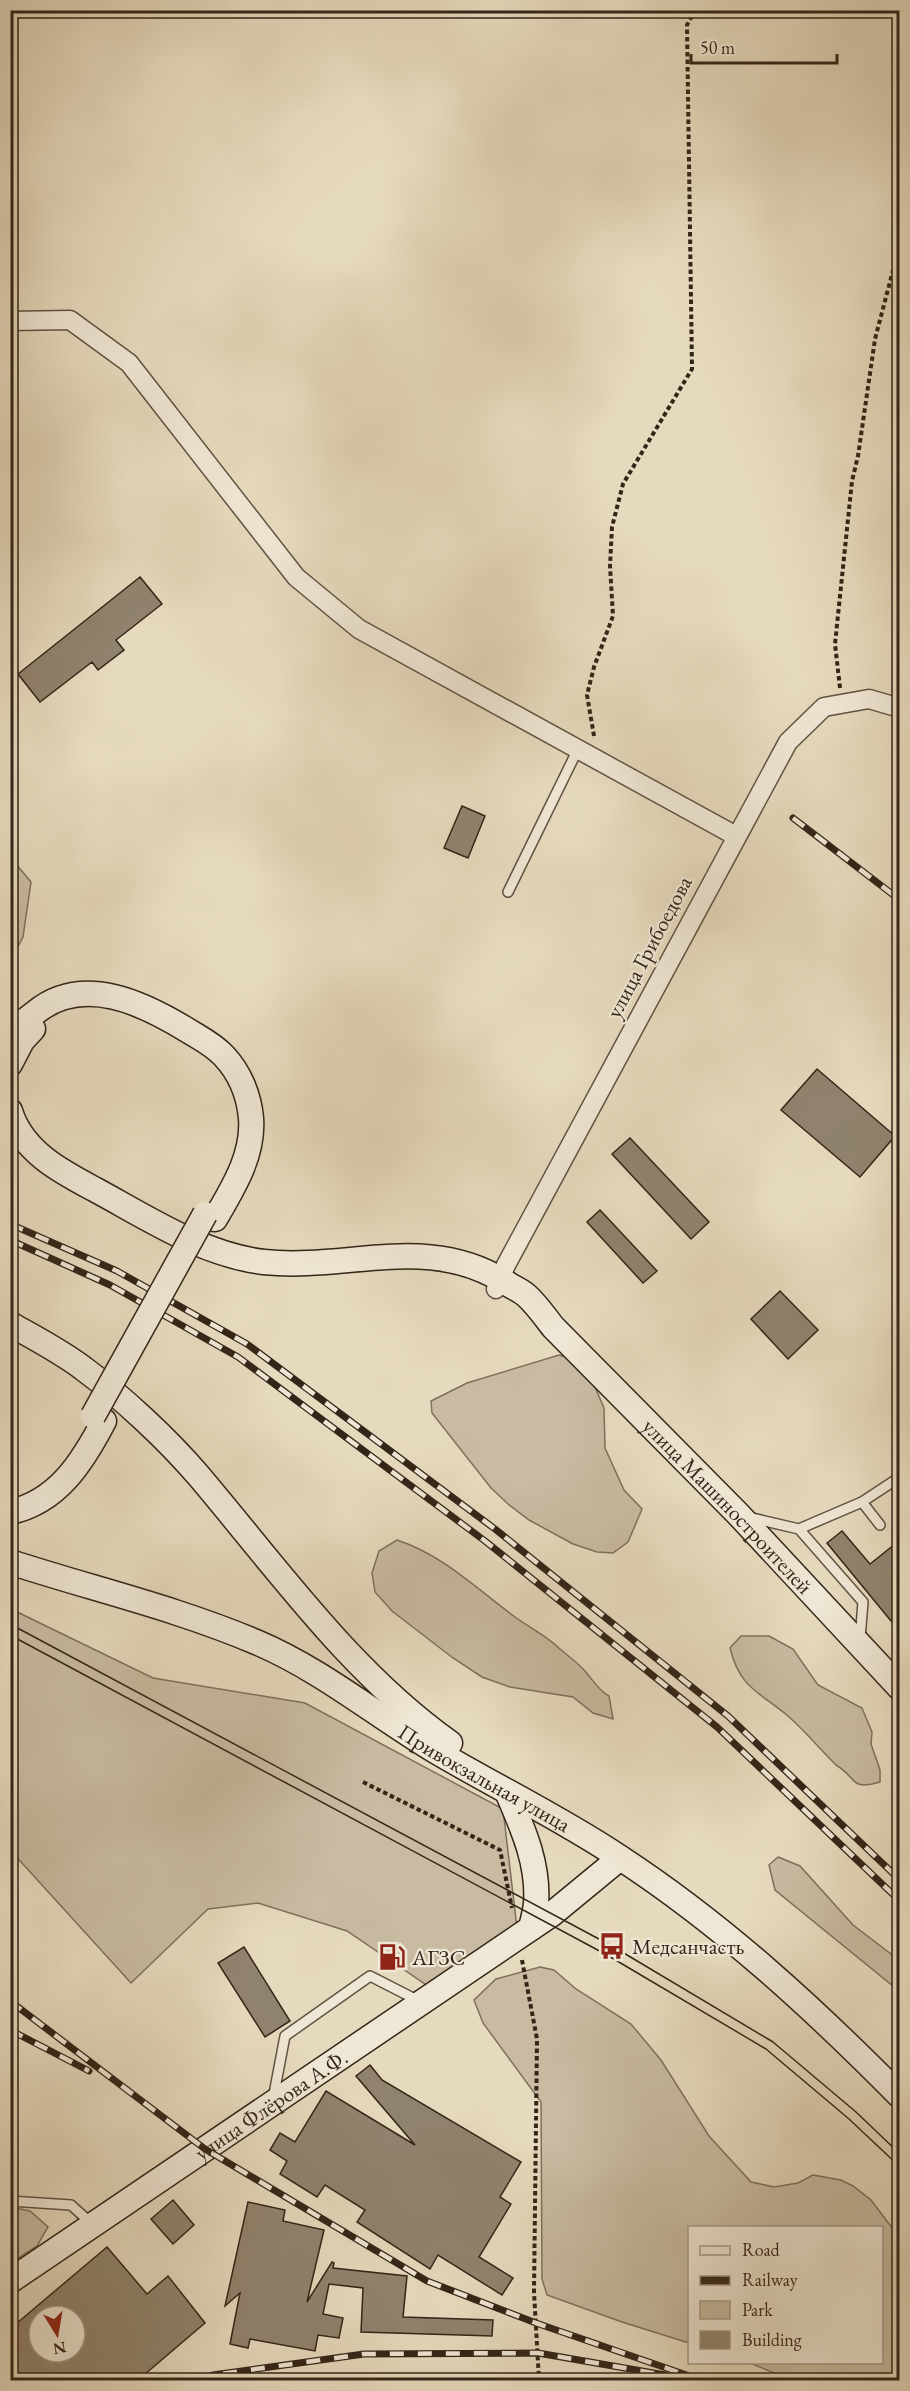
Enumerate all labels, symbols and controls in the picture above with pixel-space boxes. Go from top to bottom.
scale bar [691,27,836,65]
text: 50 m [700,36,735,59]
street label: улица Грибоедова [599,871,699,1023]
street label: улица Машиностроителей [636,1412,820,1600]
street label: Привокзальная улица [393,1717,576,1839]
bus stop icon: Медсанчасть [597,1931,627,1961]
place label: Медсанчасть [632,1932,744,1961]
fuel station icon: АГЗС [377,1942,407,1972]
place label: АГЗС [411,1943,465,1972]
street label: улица Флёрова А.Ф. [189,2042,353,2167]
legend [688,2226,883,2364]
text: Road [742,2238,781,2261]
text: Railway [742,2268,798,2291]
text: Park [742,2298,773,2321]
north arrow [27,2304,87,2364]
text: Building [742,2328,802,2351]
text: N [51,2337,68,2360]

